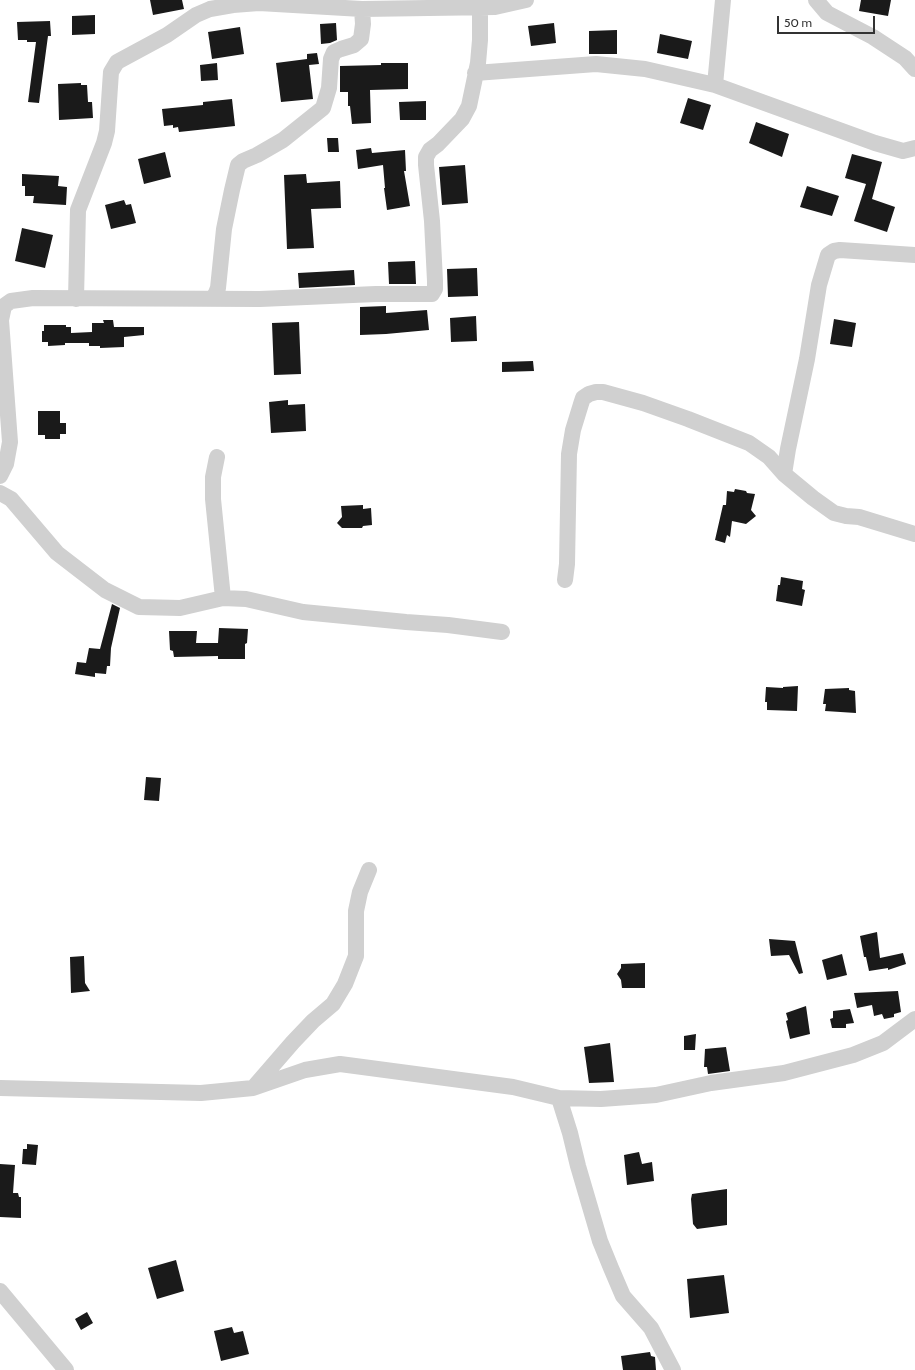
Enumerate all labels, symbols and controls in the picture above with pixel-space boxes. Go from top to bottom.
scale bar [779,8,877,34]
text: 50 m [784,15,812,30]

